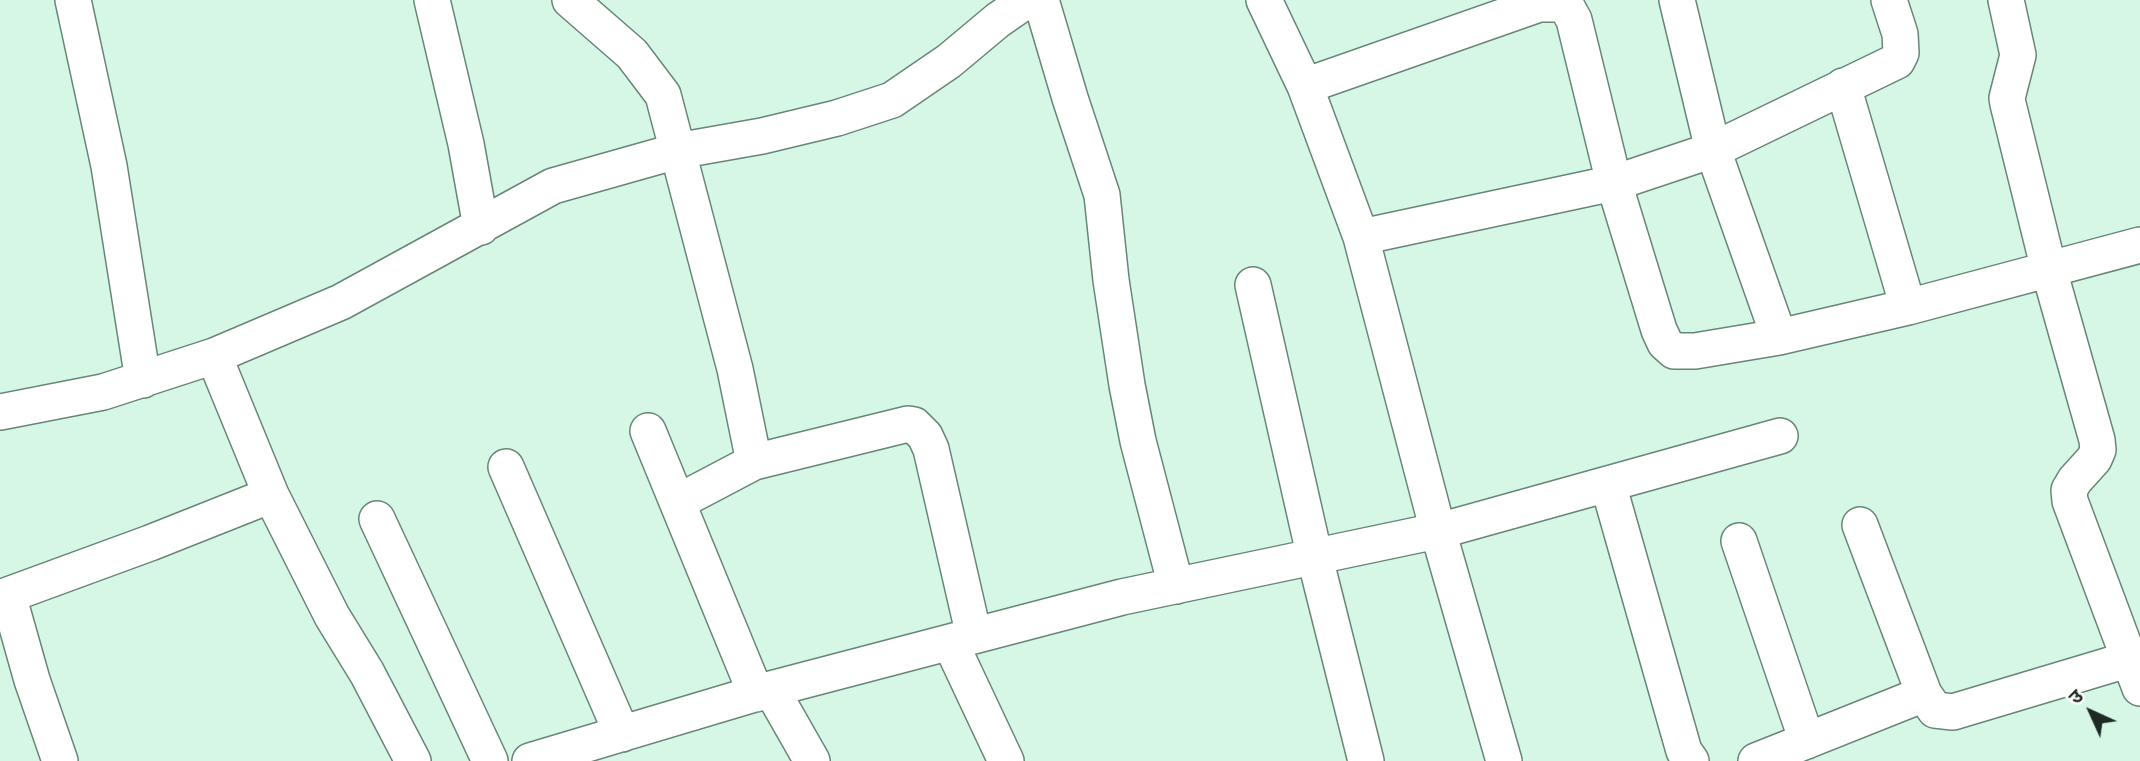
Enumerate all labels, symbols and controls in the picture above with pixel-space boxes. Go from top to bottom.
north arrow [2056,677,2126,747]
text: उ [2064,685,2087,708]

